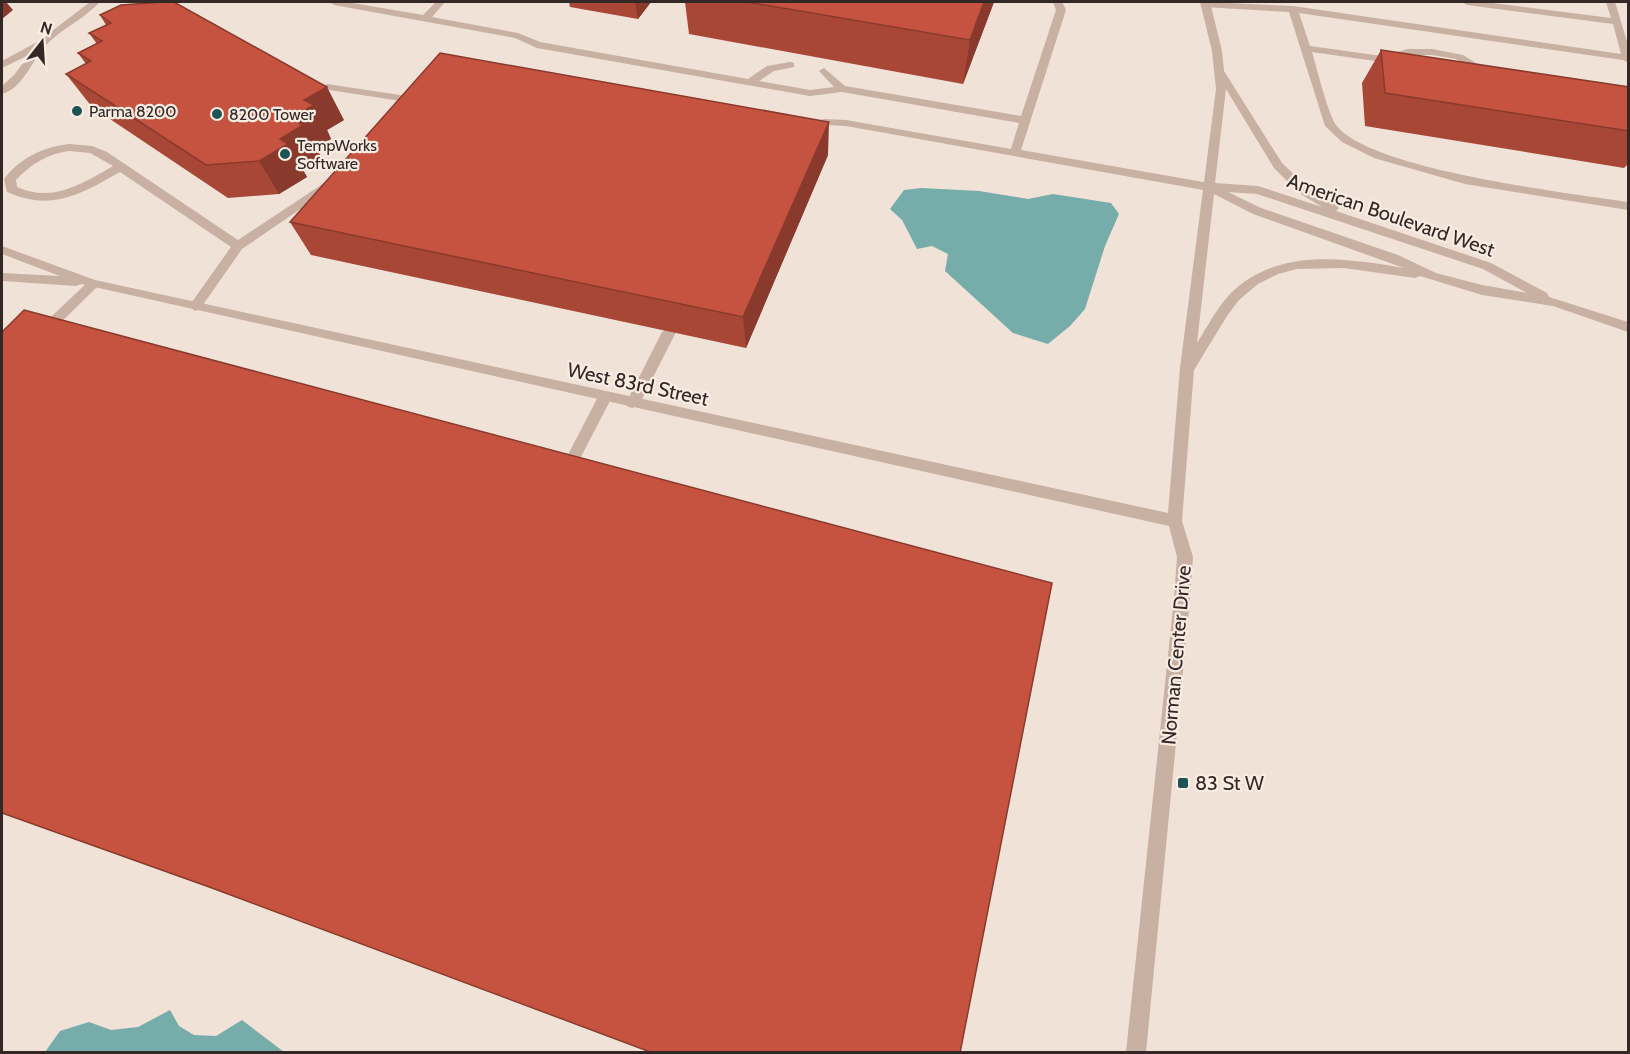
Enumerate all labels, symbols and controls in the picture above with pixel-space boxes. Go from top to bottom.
north arrow [12,12,72,72]
text: N [38,17,54,39]
place label: Parma 8200 [89,102,176,121]
marker: Parma 8200 [70,104,84,118]
place label: 8200 Tower [229,105,315,124]
marker: 8200 Tower [210,107,224,121]
place label: TempWorks Software [297,136,377,173]
marker: TempWorks Software [278,147,292,161]
street label: American Boulevard West [1284,168,1498,262]
street label: West 83rd Street [565,357,711,411]
street label: Norman Center Drive [1156,564,1196,746]
place label: 83 St W [1195,771,1264,795]
marker: 83 St W [1176,776,1190,790]

